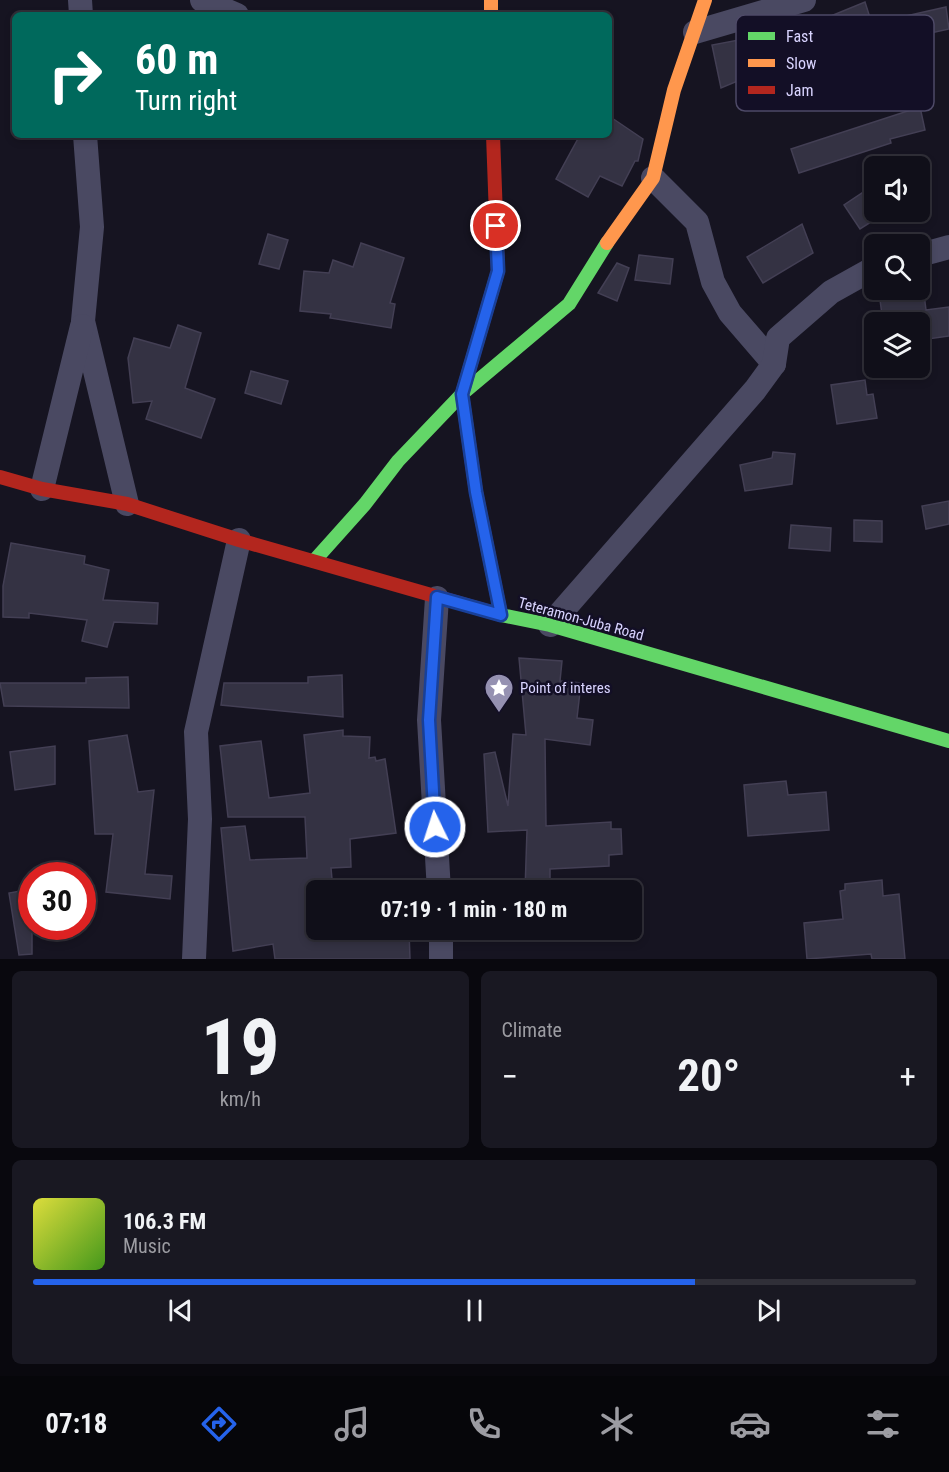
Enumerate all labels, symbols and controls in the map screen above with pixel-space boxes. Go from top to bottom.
legend [736,15,934,111]
text: Fast [786,27,813,46]
text: 60 m [135,35,218,84]
icon: right [36,36,114,114]
text: Slow [786,54,816,73]
text: Jam [786,81,813,100]
text: Turn right [135,85,237,117]
map controls [864,156,930,378]
button: sound [864,156,930,222]
pin [470,200,521,251]
icon: arrive [479,209,512,242]
button: search [864,234,930,300]
button: layers [864,312,930,378]
street label: Teteramon-Juba Road [516,594,646,644]
place icon: Point of interes [483,672,515,714]
place label: Point of interes [520,679,611,697]
position arrow [403,795,467,859]
speed limit sign: 30 [18,862,96,940]
text: 07:19 · 1 min · 180 m [381,897,567,922]
text: 19 [201,1002,280,1093]
text: Climate [502,1018,562,1042]
text: 20° [677,1049,740,1102]
text: − [502,1057,518,1096]
text: + [900,1057,916,1096]
text: km/h [220,1087,261,1111]
text: 106.3 FM [123,1209,206,1234]
text: Music [123,1234,171,1258]
icon: previous [164,1294,197,1327]
icon: pause [458,1294,491,1327]
icon: next [752,1294,785,1327]
icon: directions [198,1403,240,1445]
icon: music [331,1403,373,1445]
icon: phone [463,1403,505,1445]
icon: climate [596,1403,638,1445]
icon: car [729,1403,771,1445]
icon: filters [862,1403,904,1445]
text: 07:18 [45,1408,107,1440]

